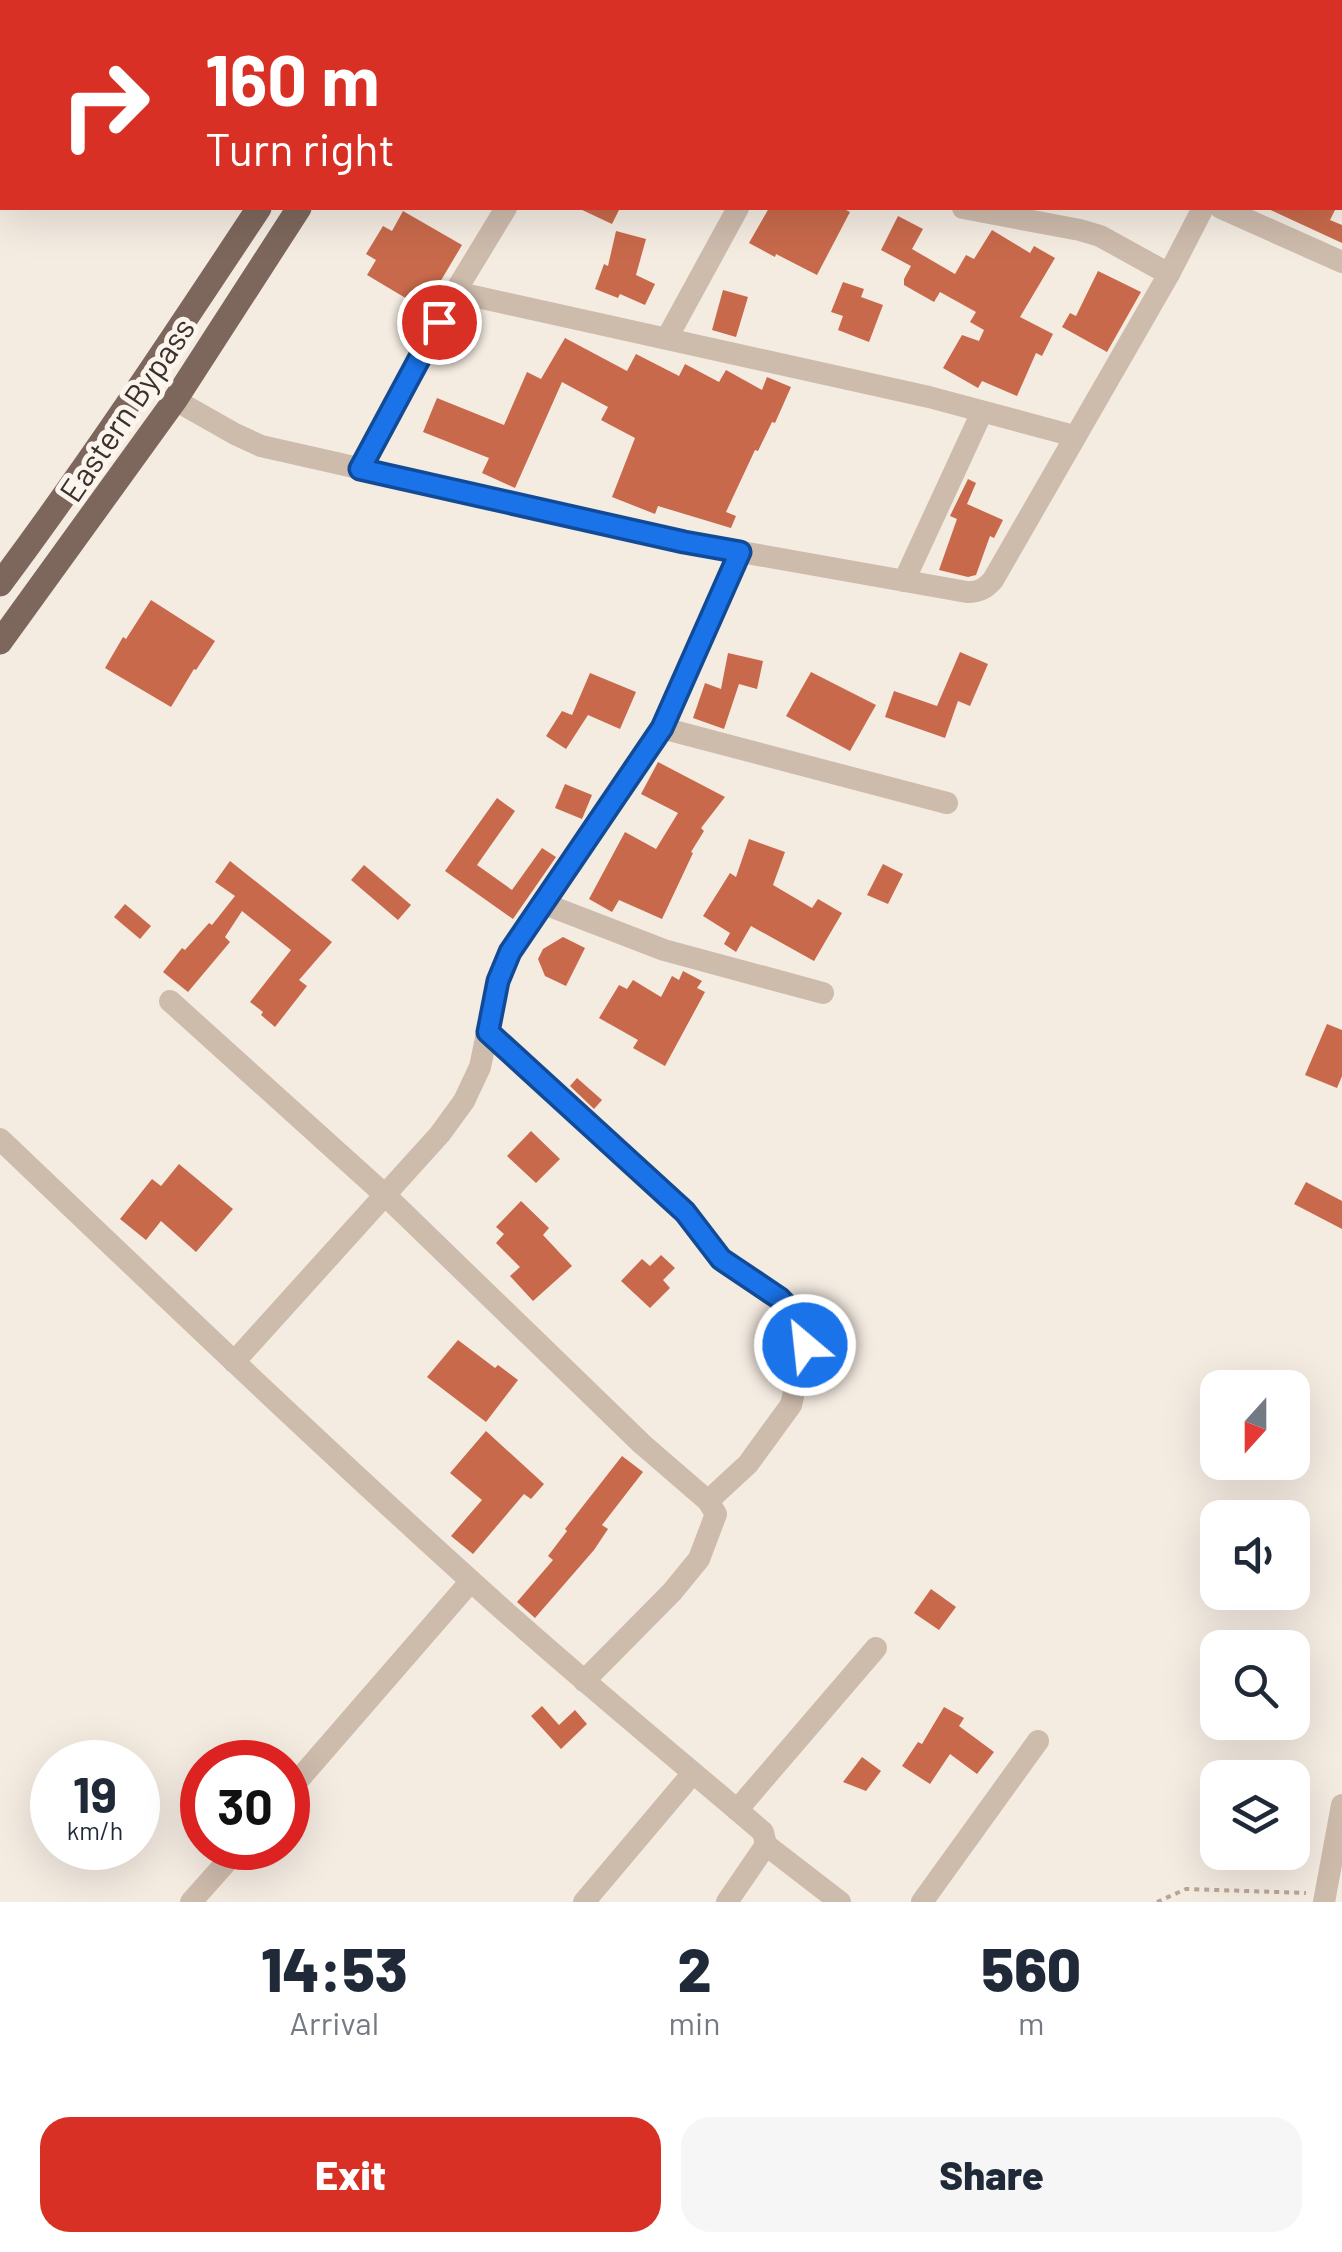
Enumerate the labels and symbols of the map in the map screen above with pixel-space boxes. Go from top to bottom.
pin [397,280,482,365]
street label: Eastern Bypass [51,310,201,508]
position arrow [753,1293,857,1397]
north arrow [1200,1370,1310,1480]
speed limit sign: 30 [180,1740,310,1870]

